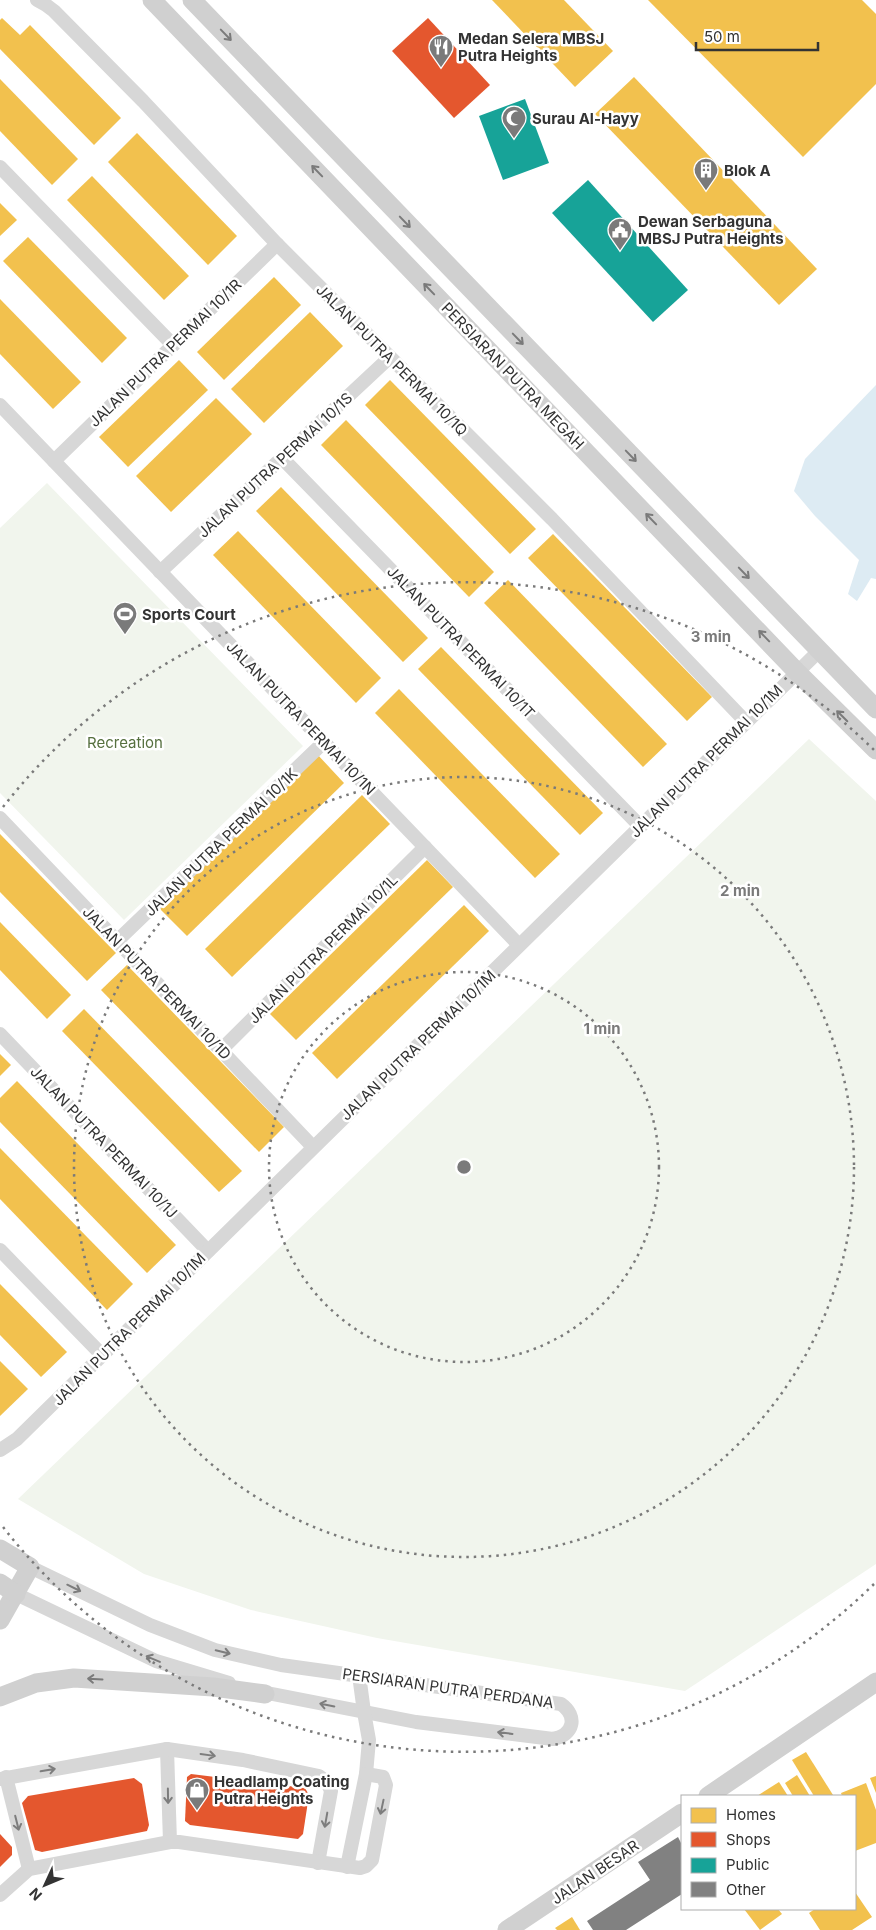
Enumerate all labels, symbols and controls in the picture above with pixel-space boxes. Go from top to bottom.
scale bar [696,20,818,52]
text: 50 m [704,27,740,46]
one-way arrow [220,29,232,42]
place label: Medan Selera MBSJ Putra Heights [458,29,604,65]
restaurant icon: Medan Selera MBSJ Putra Heights [428,34,454,68]
mosque icon: Surau Al-Hayy [501,105,527,139]
place label: Surau Al-Hayy [532,109,639,128]
building icon: Blok A [693,157,719,191]
place label: Blok A [724,161,771,180]
one-way arrow [311,165,323,178]
place label: Dewan Serbaguna MBSJ Putra Heights [638,212,784,248]
one-way arrow [399,216,411,228]
public building icon: Dewan Serbaguna MBSJ Putra Heights [607,217,633,251]
street label: JALAN PUTRA PERMAI 10/1R [85,275,245,431]
street label: JALAN PUTRA PERMAI 10/1Q [312,280,472,440]
one-way arrow [423,282,435,295]
street label: PERSIARAN PUTRA MEGAH [438,298,588,454]
one-way arrow [512,333,524,346]
street label: JALAN PUTRA PERMAI 10/1S [194,388,356,542]
one-way arrow [625,450,637,463]
one-way arrow [645,513,657,526]
street label: JALAN PUTRA PERMAI 10/1T [383,562,539,722]
one-way arrow [738,567,750,580]
sports icon: Sports Court [112,601,138,635]
place label: Sports Court [142,605,236,624]
text: 3 min [691,627,731,646]
one-way arrow [758,630,770,643]
street label: JALAN PUTRA PERMAI 10/1N [222,637,380,799]
street label: JALAN PUTRA PERMAI 10/1M [626,681,786,841]
one-way arrow [835,710,848,722]
park label: Recreation [87,733,163,752]
street label: JALAN PUTRA PERMAI 10/1K [141,764,301,920]
street label: JALAN PUTRA PERMAI 10/1L [244,870,402,1028]
text: 2 min [720,881,760,900]
street label: JALAN PUTRA PERMAI 10/1D [79,902,235,1064]
street label: JALAN PUTRA PERMAI 10/1M [336,966,500,1124]
text: 1 min [583,1019,621,1038]
street label: JALAN PUTRA PERMAI 10/1J [26,1062,182,1222]
centre of rings [455,1158,473,1176]
street label: JALAN PUTRA PERMAI 10/1M [49,1249,209,1409]
one-way arrow [66,1584,81,1593]
one-way arrow [215,1647,231,1657]
one-way arrow [146,1653,161,1663]
street label: PERSIARAN PUTRA PERDANA [341,1664,555,1712]
one-way arrow [87,1674,103,1683]
one-way arrow [319,1700,335,1710]
one-way arrow [497,1728,513,1738]
one-way arrow [200,1750,216,1760]
one-way arrow [40,1764,56,1774]
place label: Headlamp Coating Putra Heights [214,1772,349,1808]
shop icon: Headlamp Coating Putra Heights [184,1777,210,1811]
one-way arrow [164,1787,173,1803]
legend [681,1795,856,1910]
one-way arrow [377,1799,387,1815]
text: Homes [726,1805,776,1824]
one-way arrow [320,1812,330,1828]
one-way arrow [13,1814,22,1830]
text: Shops [726,1830,771,1849]
street label: JALAN BESAR [548,1836,643,1908]
text: Public [726,1855,769,1874]
north arrow [20,1860,70,1910]
text: Other [726,1880,766,1899]
text: N [25,1885,45,1904]

